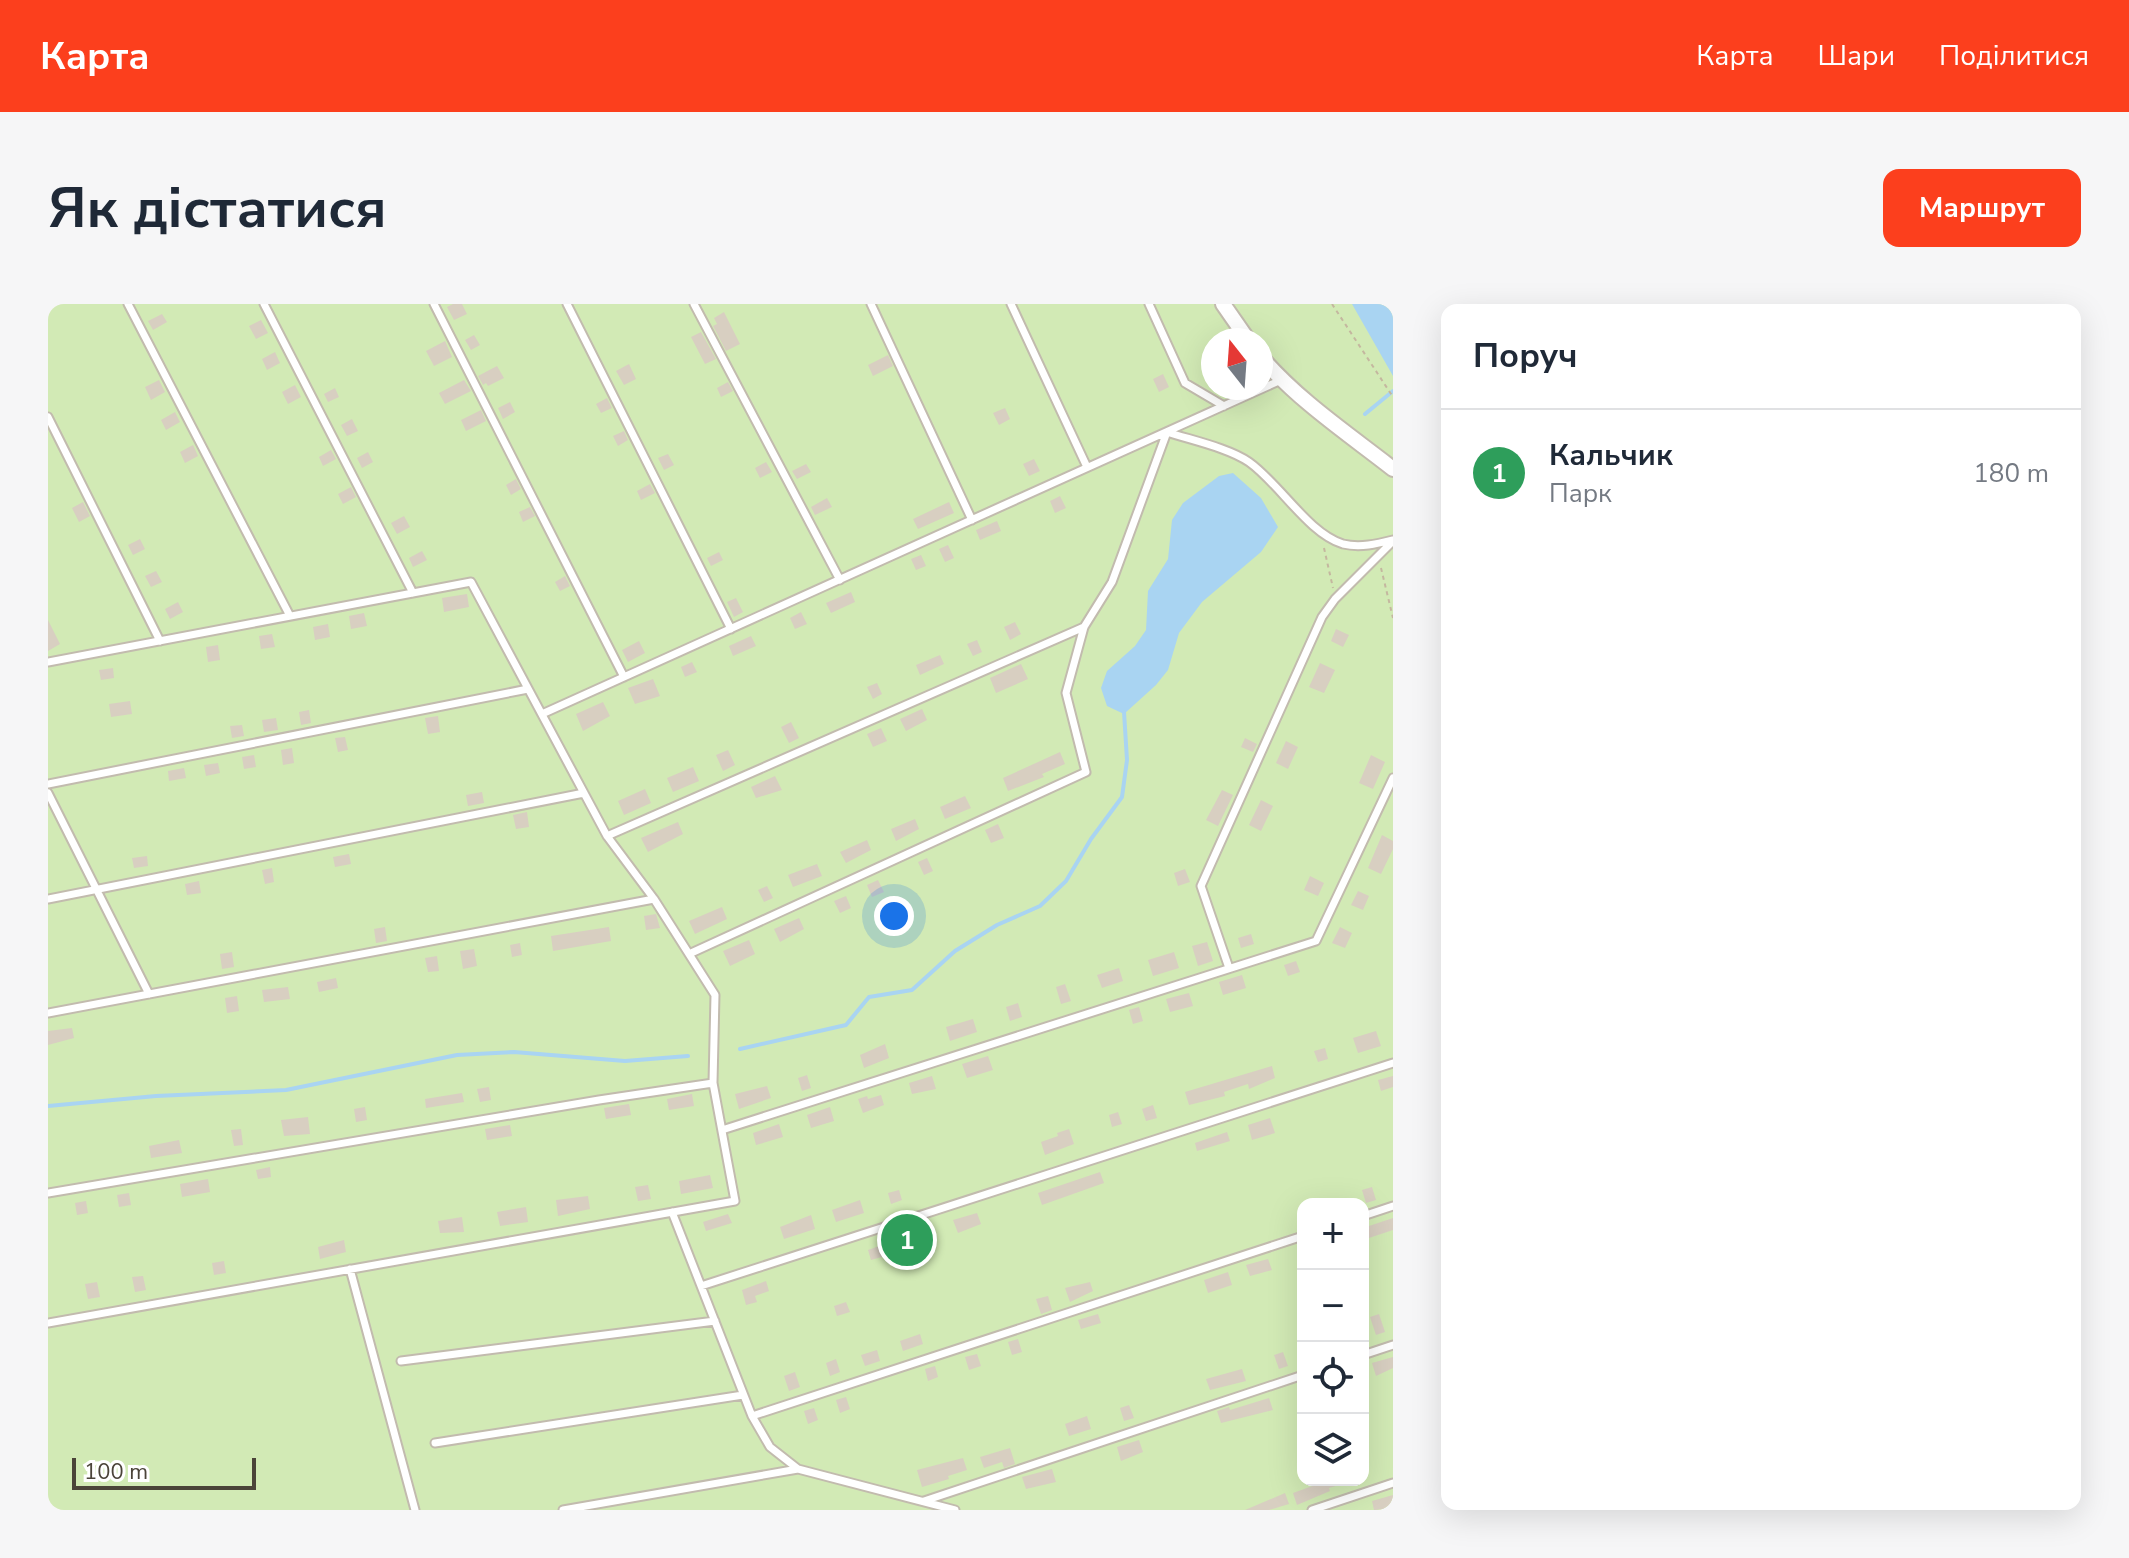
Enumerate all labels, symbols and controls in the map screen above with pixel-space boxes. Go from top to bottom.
text: Карта [40,31,150,82]
text: Карта [1696,37,1774,75]
text: Шари [1818,37,1895,75]
text: Поділитися [1939,37,2089,75]
button: Маршрут [1883,169,2081,247]
text: Як дістатися [48,170,387,247]
north arrow [1201,328,1273,400]
text: Поруч [1473,333,1578,379]
text: Кальчик [1549,435,1673,476]
text: 1 [1491,456,1507,491]
text: 180 m [1973,456,2049,491]
text: Парк [1549,476,1612,511]
your location [874,896,914,936]
map controls [1297,1198,1369,1486]
button: + [1297,1198,1369,1270]
pin: 1 [881,1210,933,1270]
button: − [1297,1270,1369,1342]
button: locate [1297,1342,1369,1414]
button: layers [1297,1414,1369,1486]
scale bar [72,1454,256,1490]
text: 100 m [84,1457,148,1487]

